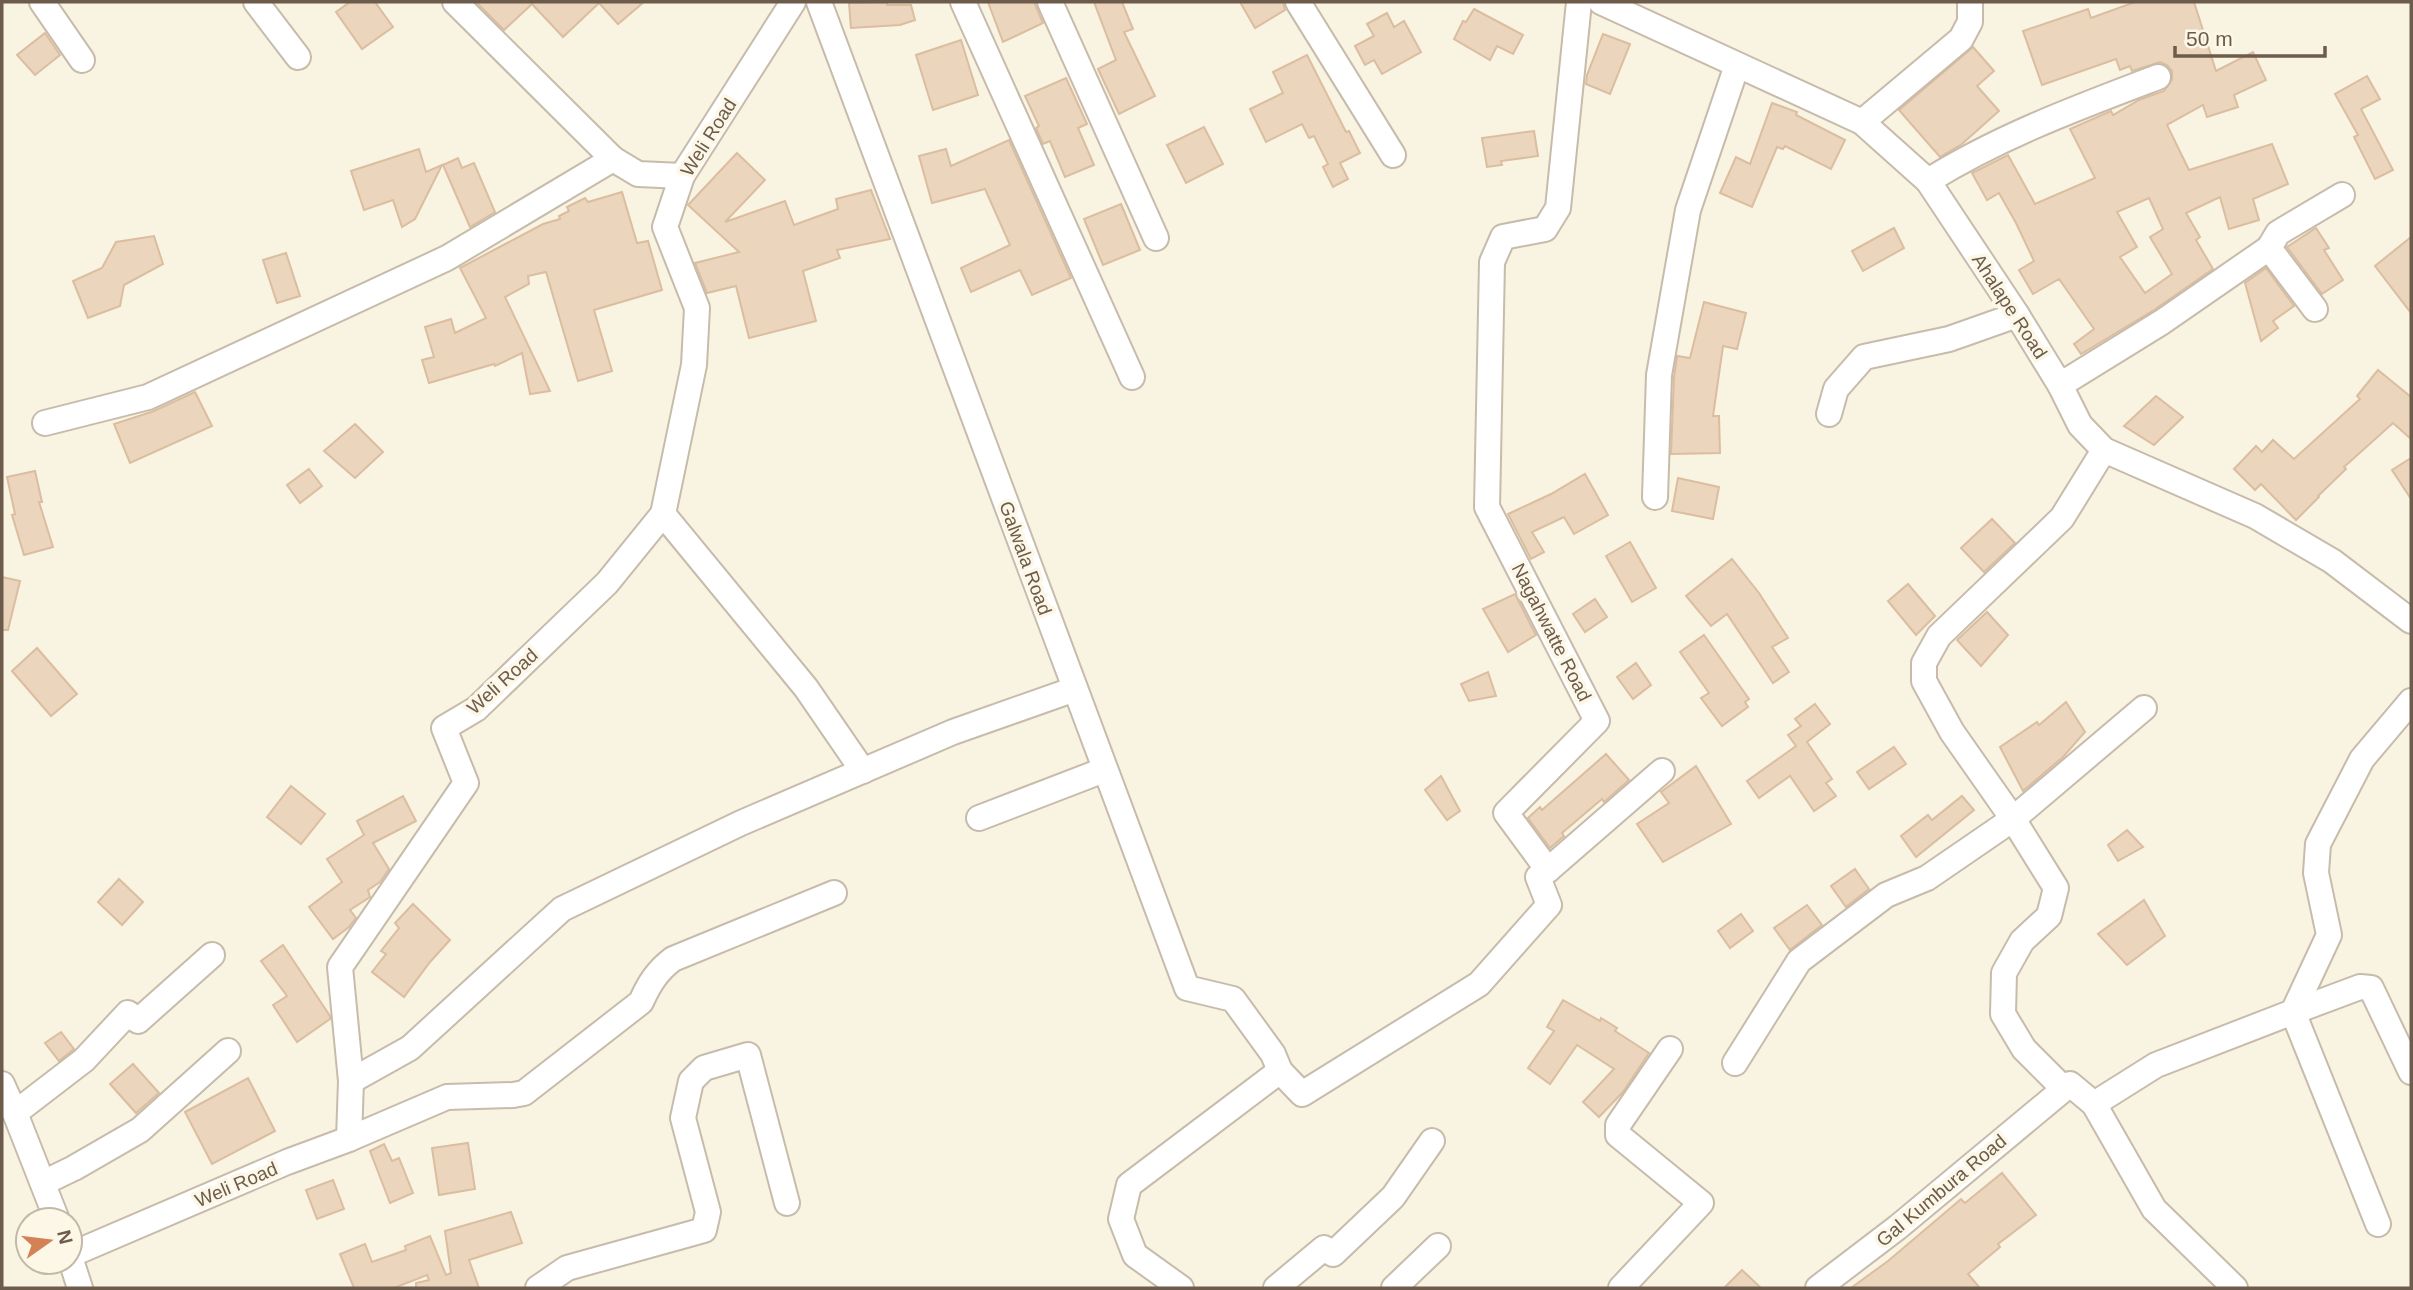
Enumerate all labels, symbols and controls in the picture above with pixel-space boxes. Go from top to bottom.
scale bar [2175,14,2326,58]
text: 50 m [2186,27,2233,50]
street label: Weli Road [676,95,740,180]
street label: Ahalape Road [1968,250,2051,362]
street label: Galwala Road [995,499,1056,618]
street label: Nagahwatte Road [1508,560,1595,705]
street label: Weli Road [463,644,542,718]
street label: Gal Kumbura Road [1872,1130,2010,1251]
street label: Weli Road [192,1158,280,1211]
north arrow [14,1206,84,1276]
text: N [53,1228,77,1246]

